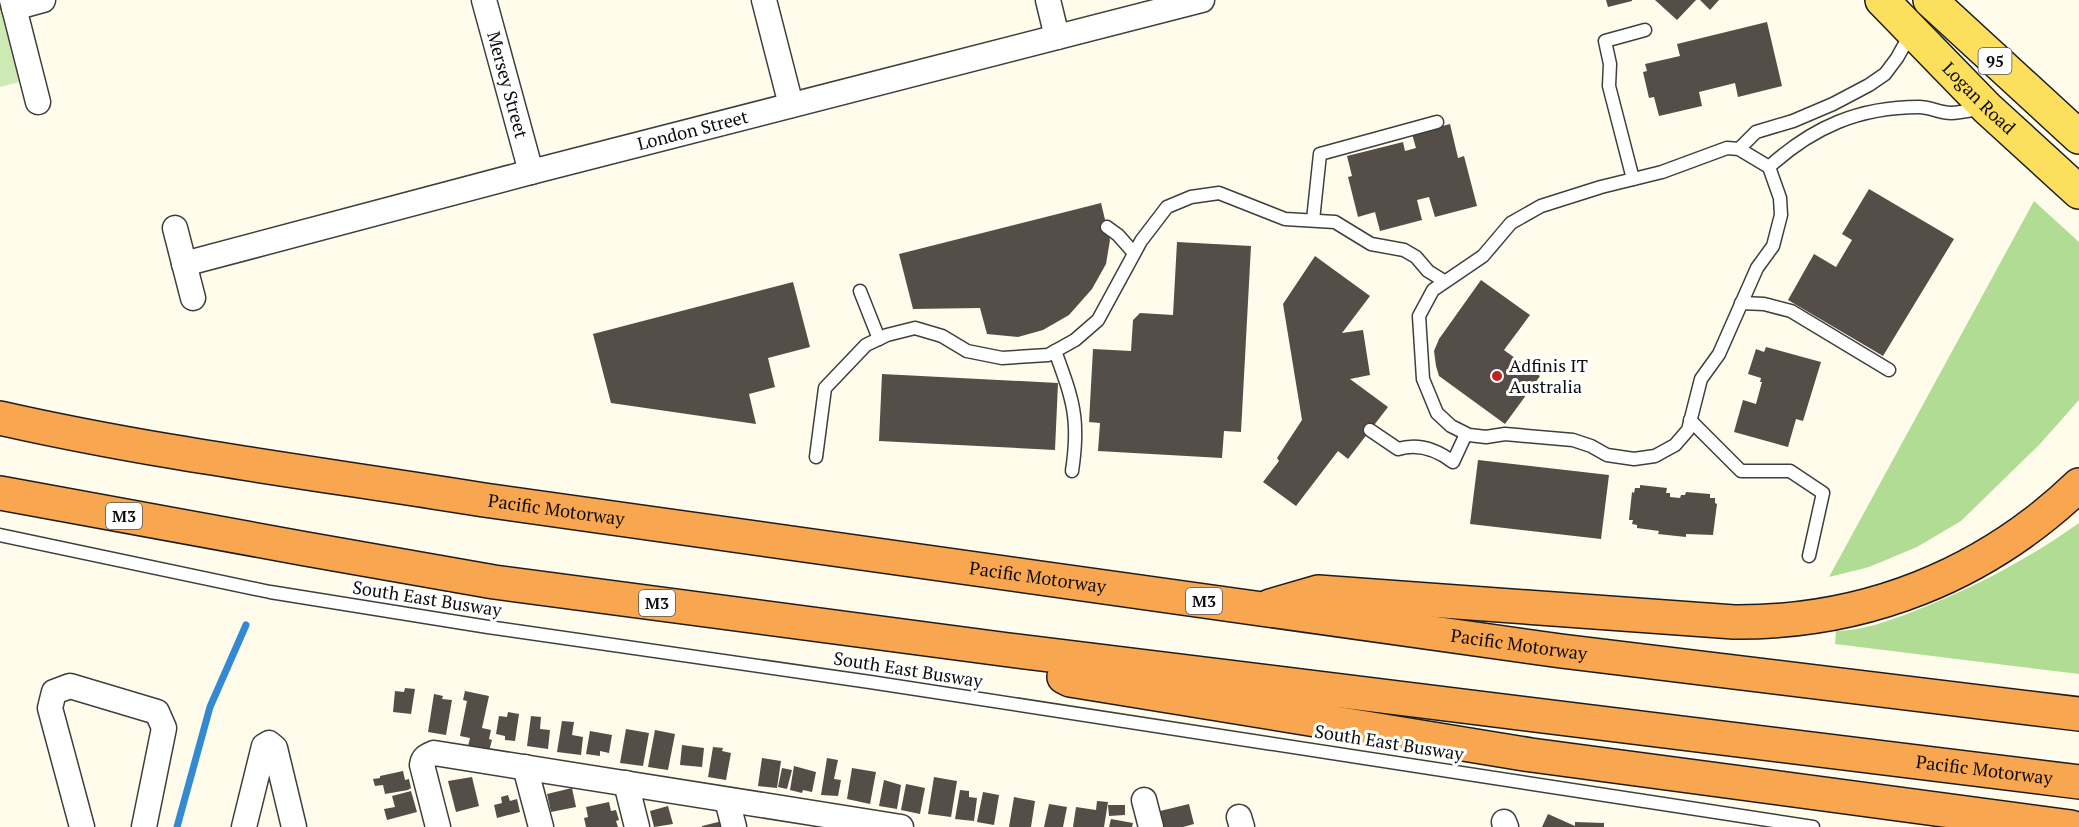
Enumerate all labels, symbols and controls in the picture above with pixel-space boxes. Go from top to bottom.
street label: Mersey Street [482,29,534,141]
road number: 95 [1978,48,2012,74]
street label: Logan Road [1938,56,2021,139]
street label: London Street [634,104,751,155]
place label: Adfinis IT Australia [1509,353,1588,398]
marker: Adfinis IT Australia [1490,369,1504,383]
street label: Pacific Motorway [487,488,627,531]
road number: M3 [106,503,142,529]
street label: Pacific Motorway [968,555,1108,598]
street label: South East Busway [351,574,504,622]
road number: M3 [1186,588,1222,614]
road number: M3 [639,590,675,616]
street label: Pacific Motorway [1449,623,1590,665]
street label: South East Busway [832,645,985,693]
street label: South East Busway [1313,718,1466,766]
street label: Pacific Motorway [1915,749,2055,790]

